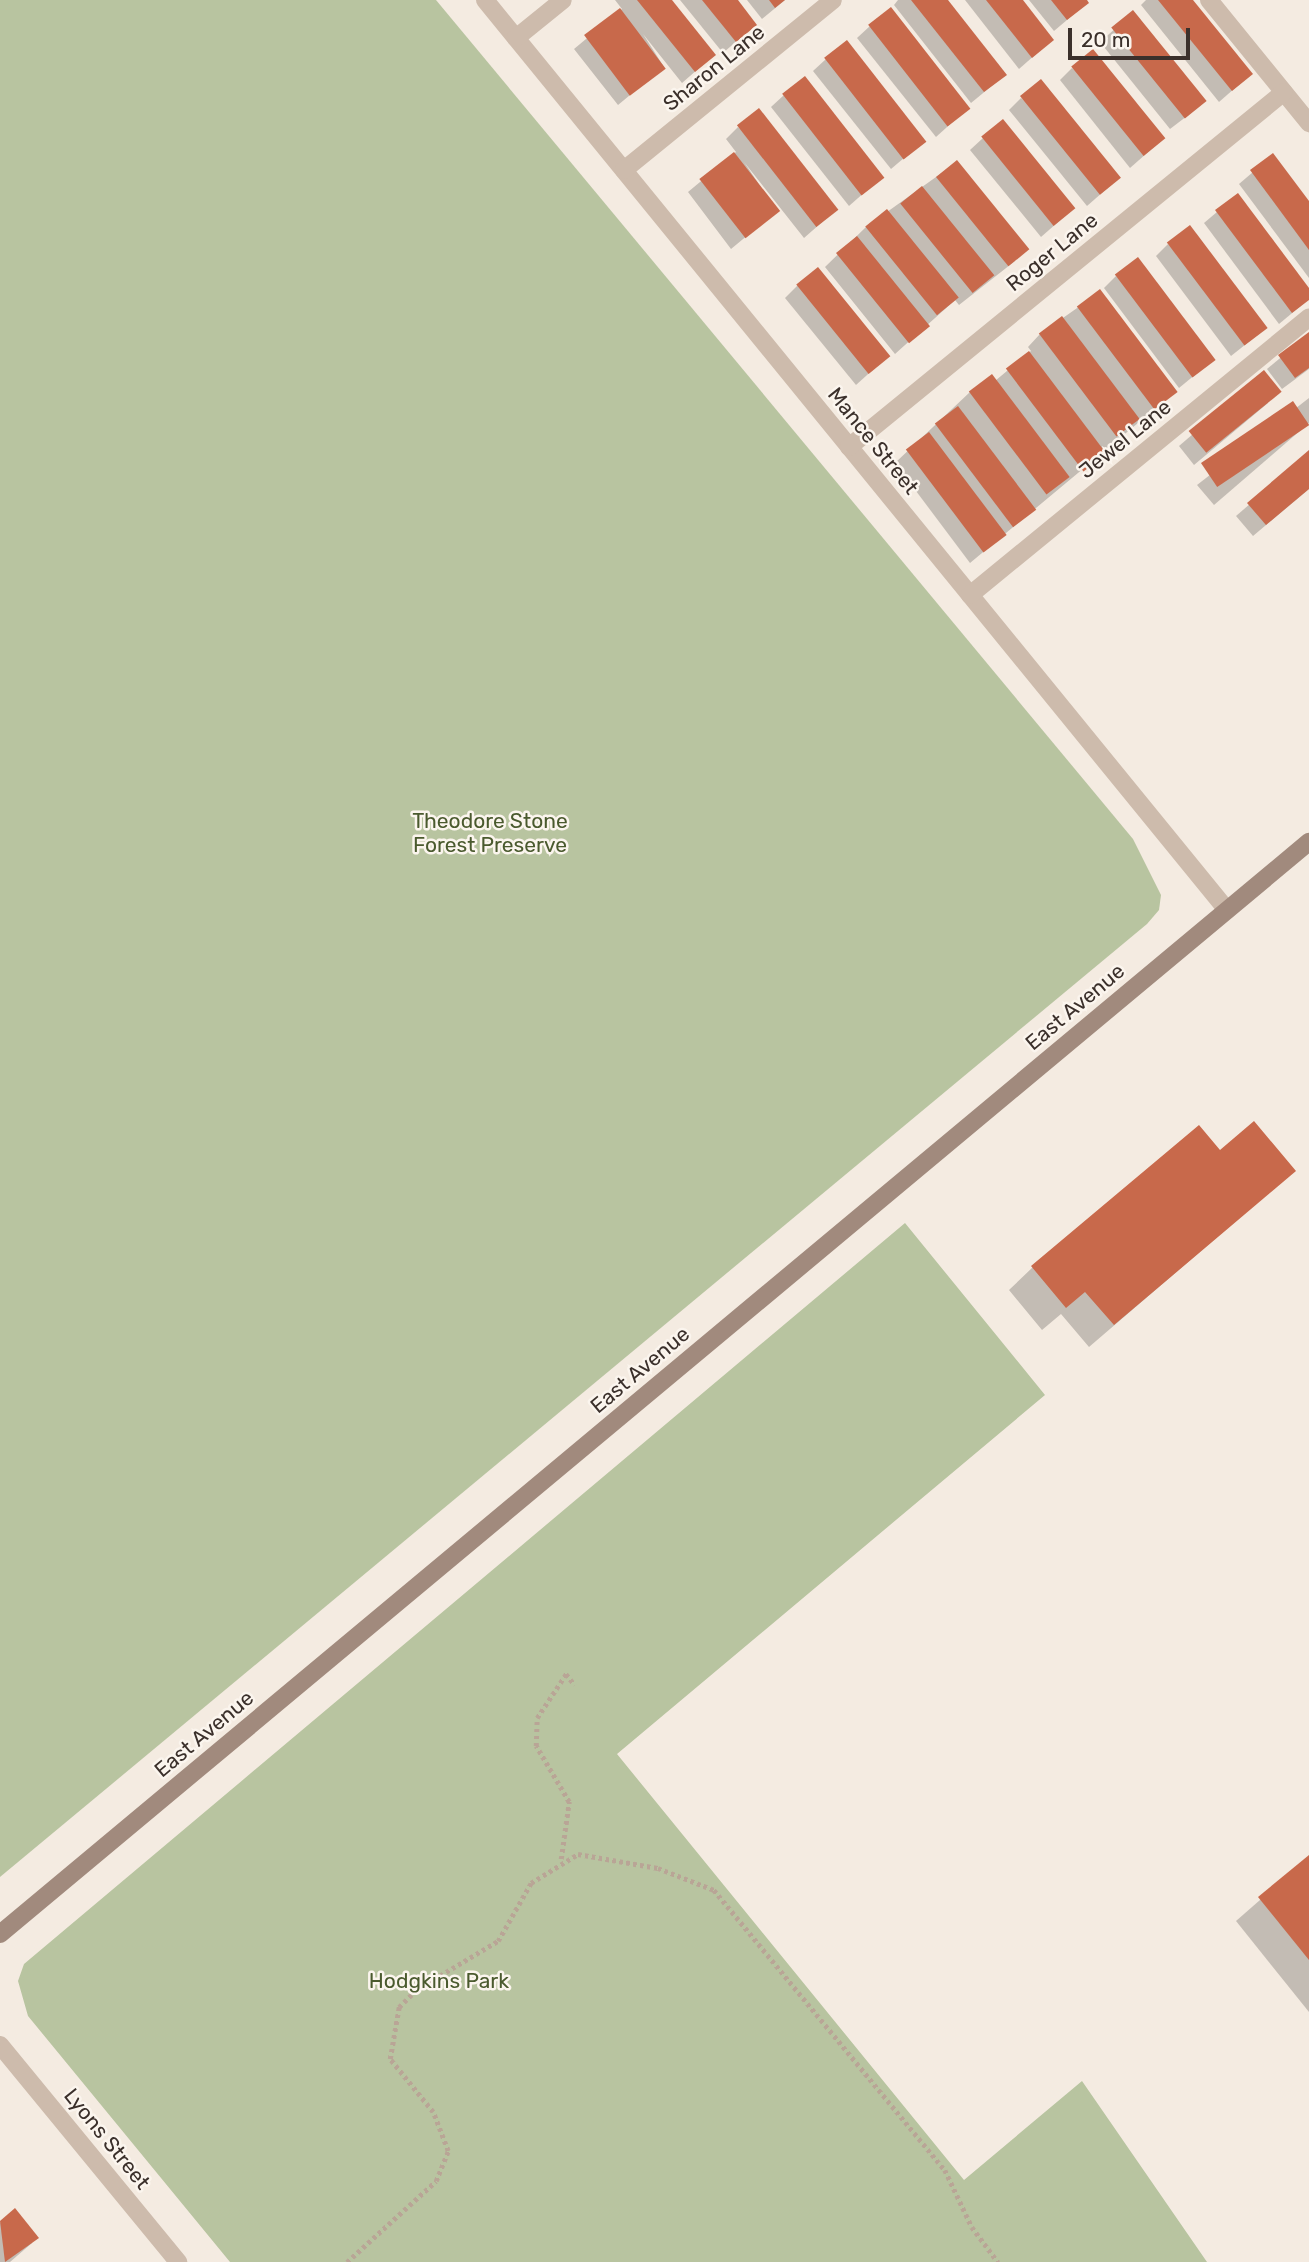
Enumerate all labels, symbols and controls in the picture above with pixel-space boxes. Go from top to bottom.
scale bar [1071,14,1194,58]
street label: Sharon Lane [658,19,770,117]
text: 20 m [1081,27,1130,52]
street label: Roger Lane [1001,207,1103,297]
street label: Mance Street [822,382,924,500]
street label: Jewel Lane [1074,394,1176,484]
park label: Theodore Stone Forest Preserve [412,808,568,858]
street label: East Avenue [1020,958,1130,1056]
street label: East Avenue [585,1321,695,1419]
street label: East Avenue [149,1685,259,1783]
park label: Hodgkins Park [369,1968,509,1994]
street label: Lyons Street [59,2084,155,2194]

